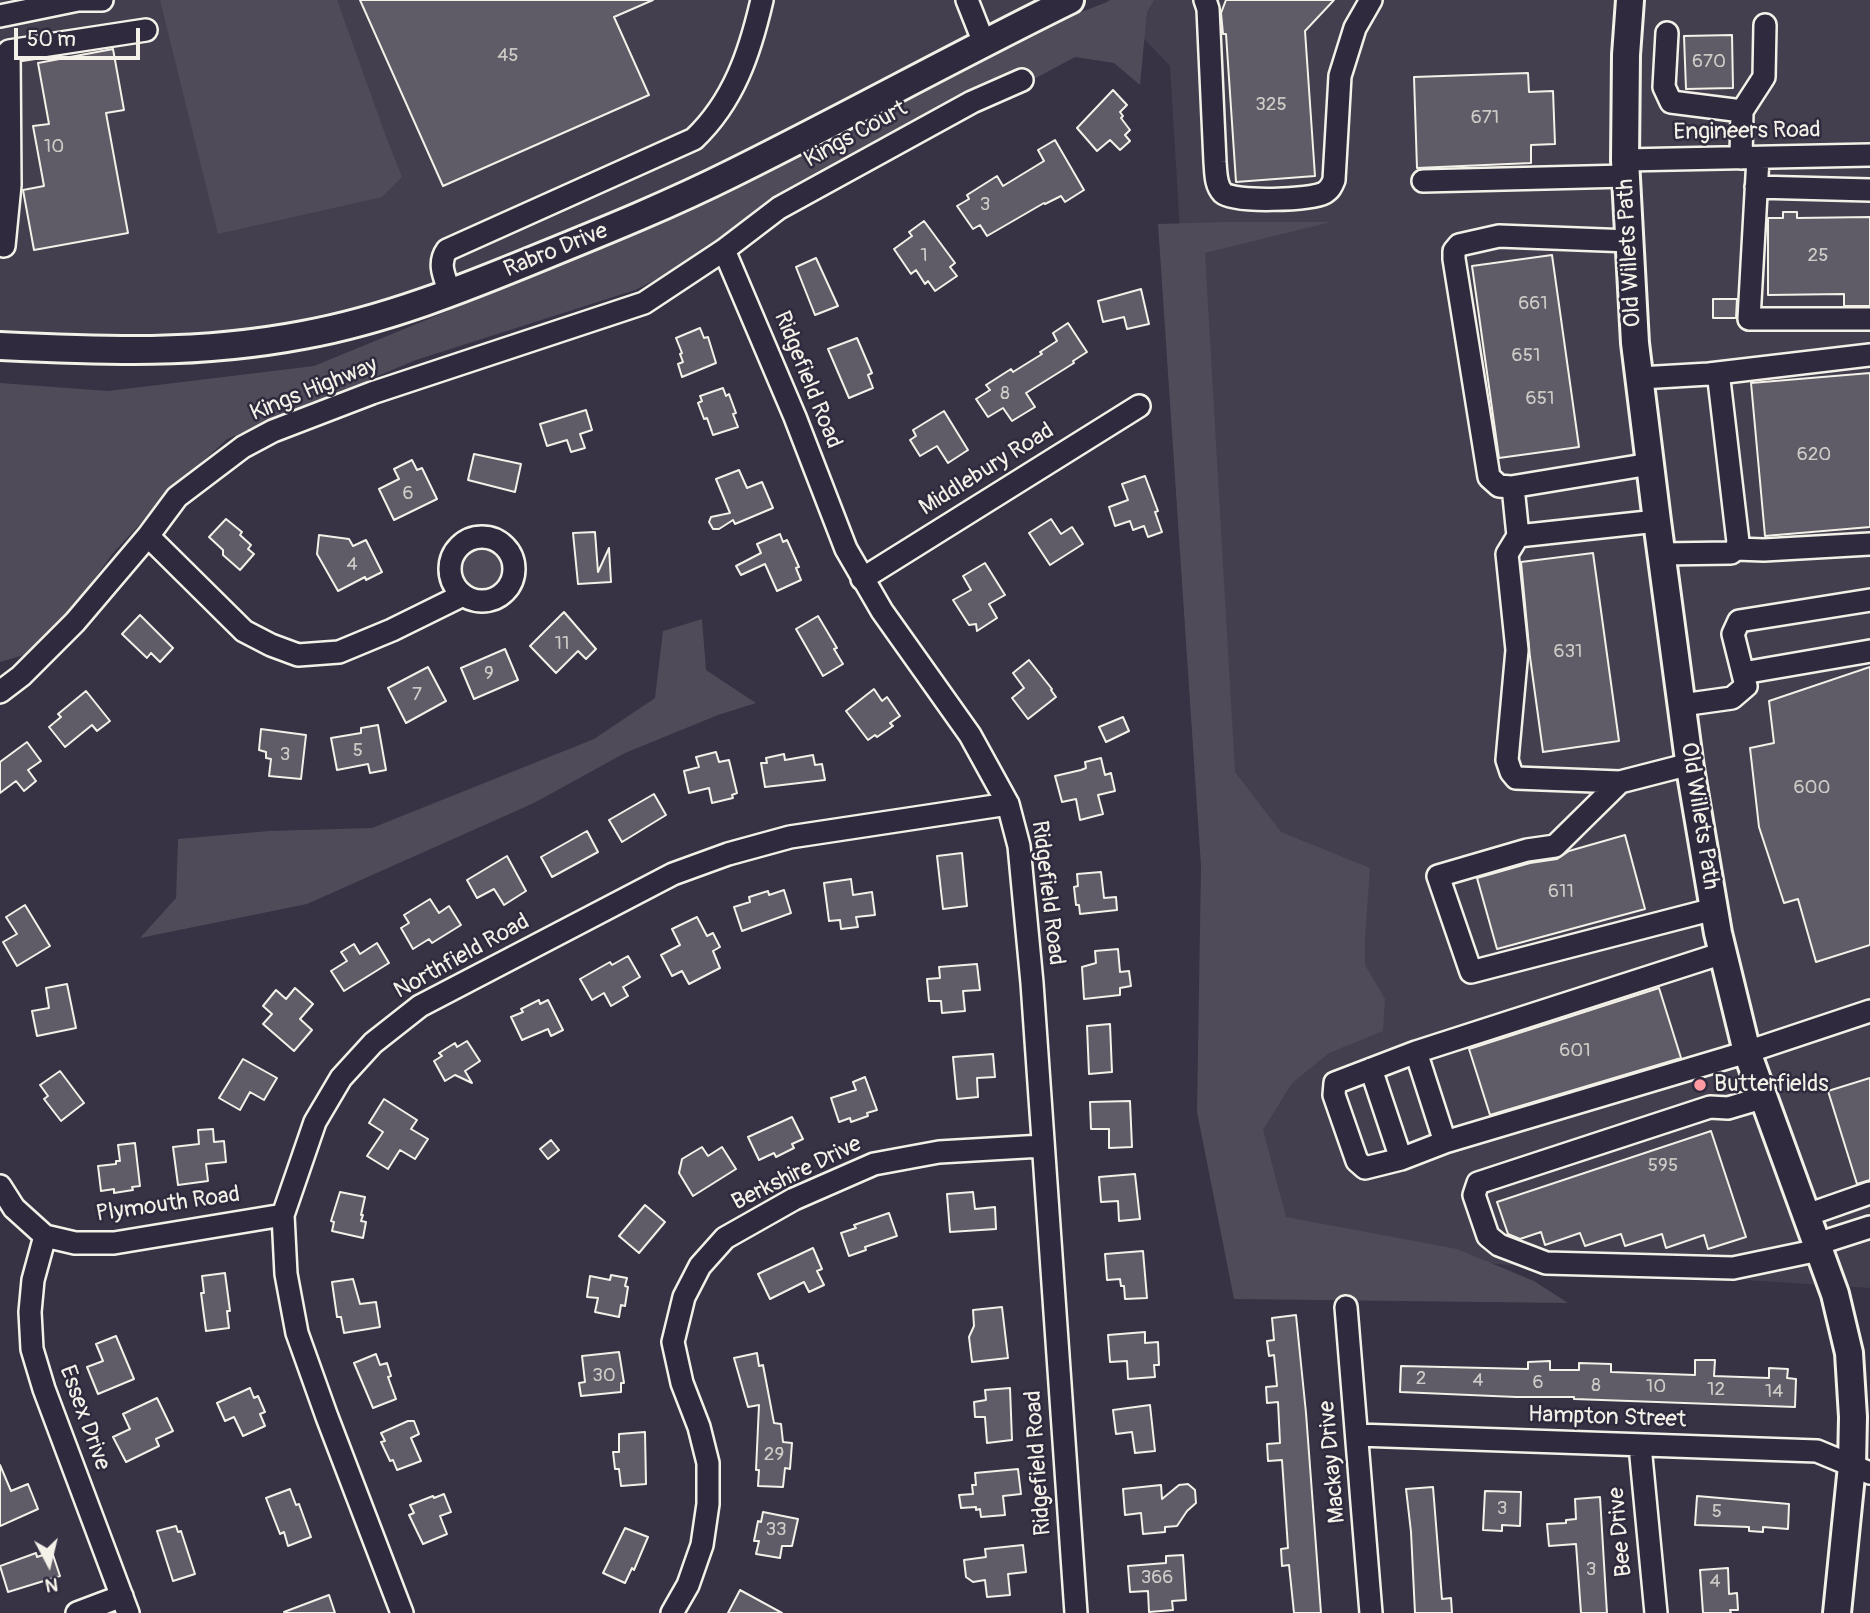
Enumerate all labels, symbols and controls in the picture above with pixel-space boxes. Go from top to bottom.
scale bar [18,14,144,58]
text: 50 m [27,26,76,53]
house number: 45 [497,45,519,67]
house number: 670 [1692,51,1726,73]
house number: 325 [1255,94,1287,116]
street label: Kings Court [800,95,912,175]
house number: 671 [1471,107,1499,129]
street label: Engineers Road [1673,117,1821,147]
house number: 10 [44,136,64,158]
street label: Old Willets Path [1612,178,1648,328]
house number: 3 [980,194,990,216]
street label: Rabro Drive [500,218,612,284]
house number: 1 [920,245,928,267]
house number: 25 [1808,245,1828,267]
house number: 661 [1518,293,1548,315]
street label: Ridgefield Road [767,307,847,453]
house number: 651 [1512,345,1540,367]
street label: Kings Highway [246,352,382,428]
house number: 8 [1000,383,1010,405]
house number: 651 [1526,388,1554,410]
street label: Middlebury Road [915,418,1059,522]
house number: 620 [1797,444,1831,466]
house number: 6 [402,483,414,505]
house number: 4 [346,554,358,576]
house number: 11 [555,633,569,655]
house number: 631 [1553,641,1583,663]
house number: 9 [484,663,494,685]
house number: 7 [412,684,422,706]
house number: 5 [353,740,363,762]
street label: Old Willets Path [1674,740,1724,892]
house number: 3 [280,744,290,766]
house number: 600 [1793,777,1831,799]
street label: Ridgefield Road [1024,819,1070,967]
house number: 611 [1548,881,1574,903]
street label: Northfield Road [390,908,534,1006]
house number: 601 [1559,1040,1591,1062]
place label: Butterfields [1714,1071,1828,1099]
marker: Butterfields [1692,1077,1708,1093]
street label: Berkshire Drive [728,1131,866,1217]
house number: 595 [1648,1155,1678,1177]
street label: Plymouth Road [94,1181,242,1229]
street label: Essex Drive [52,1362,116,1474]
house number: 30 [592,1365,616,1387]
house number: 2 [1416,1368,1426,1390]
house number: 4 [1472,1370,1484,1392]
house number: 6 [1532,1372,1544,1394]
house number: 8 [1591,1375,1601,1397]
house number: 10 [1646,1376,1666,1398]
house number: 12 [1707,1379,1725,1401]
house number: 14 [1765,1381,1783,1403]
street label: Ridgefield Road [1020,1389,1058,1537]
street label: Mackay Drive [1314,1399,1352,1525]
street label: Hampton Street [1527,1401,1687,1435]
house number: 29 [764,1444,784,1466]
street label: Bee Drive [1603,1486,1639,1578]
house number: 3 [1497,1498,1507,1520]
house number: 5 [1712,1501,1722,1523]
house number: 33 [765,1519,787,1541]
north arrow [14,1529,84,1599]
house number: 3 [1586,1559,1596,1581]
house number: 366 [1141,1567,1173,1589]
house number: 4 [1709,1571,1721,1593]
text: N [44,1572,59,1598]

